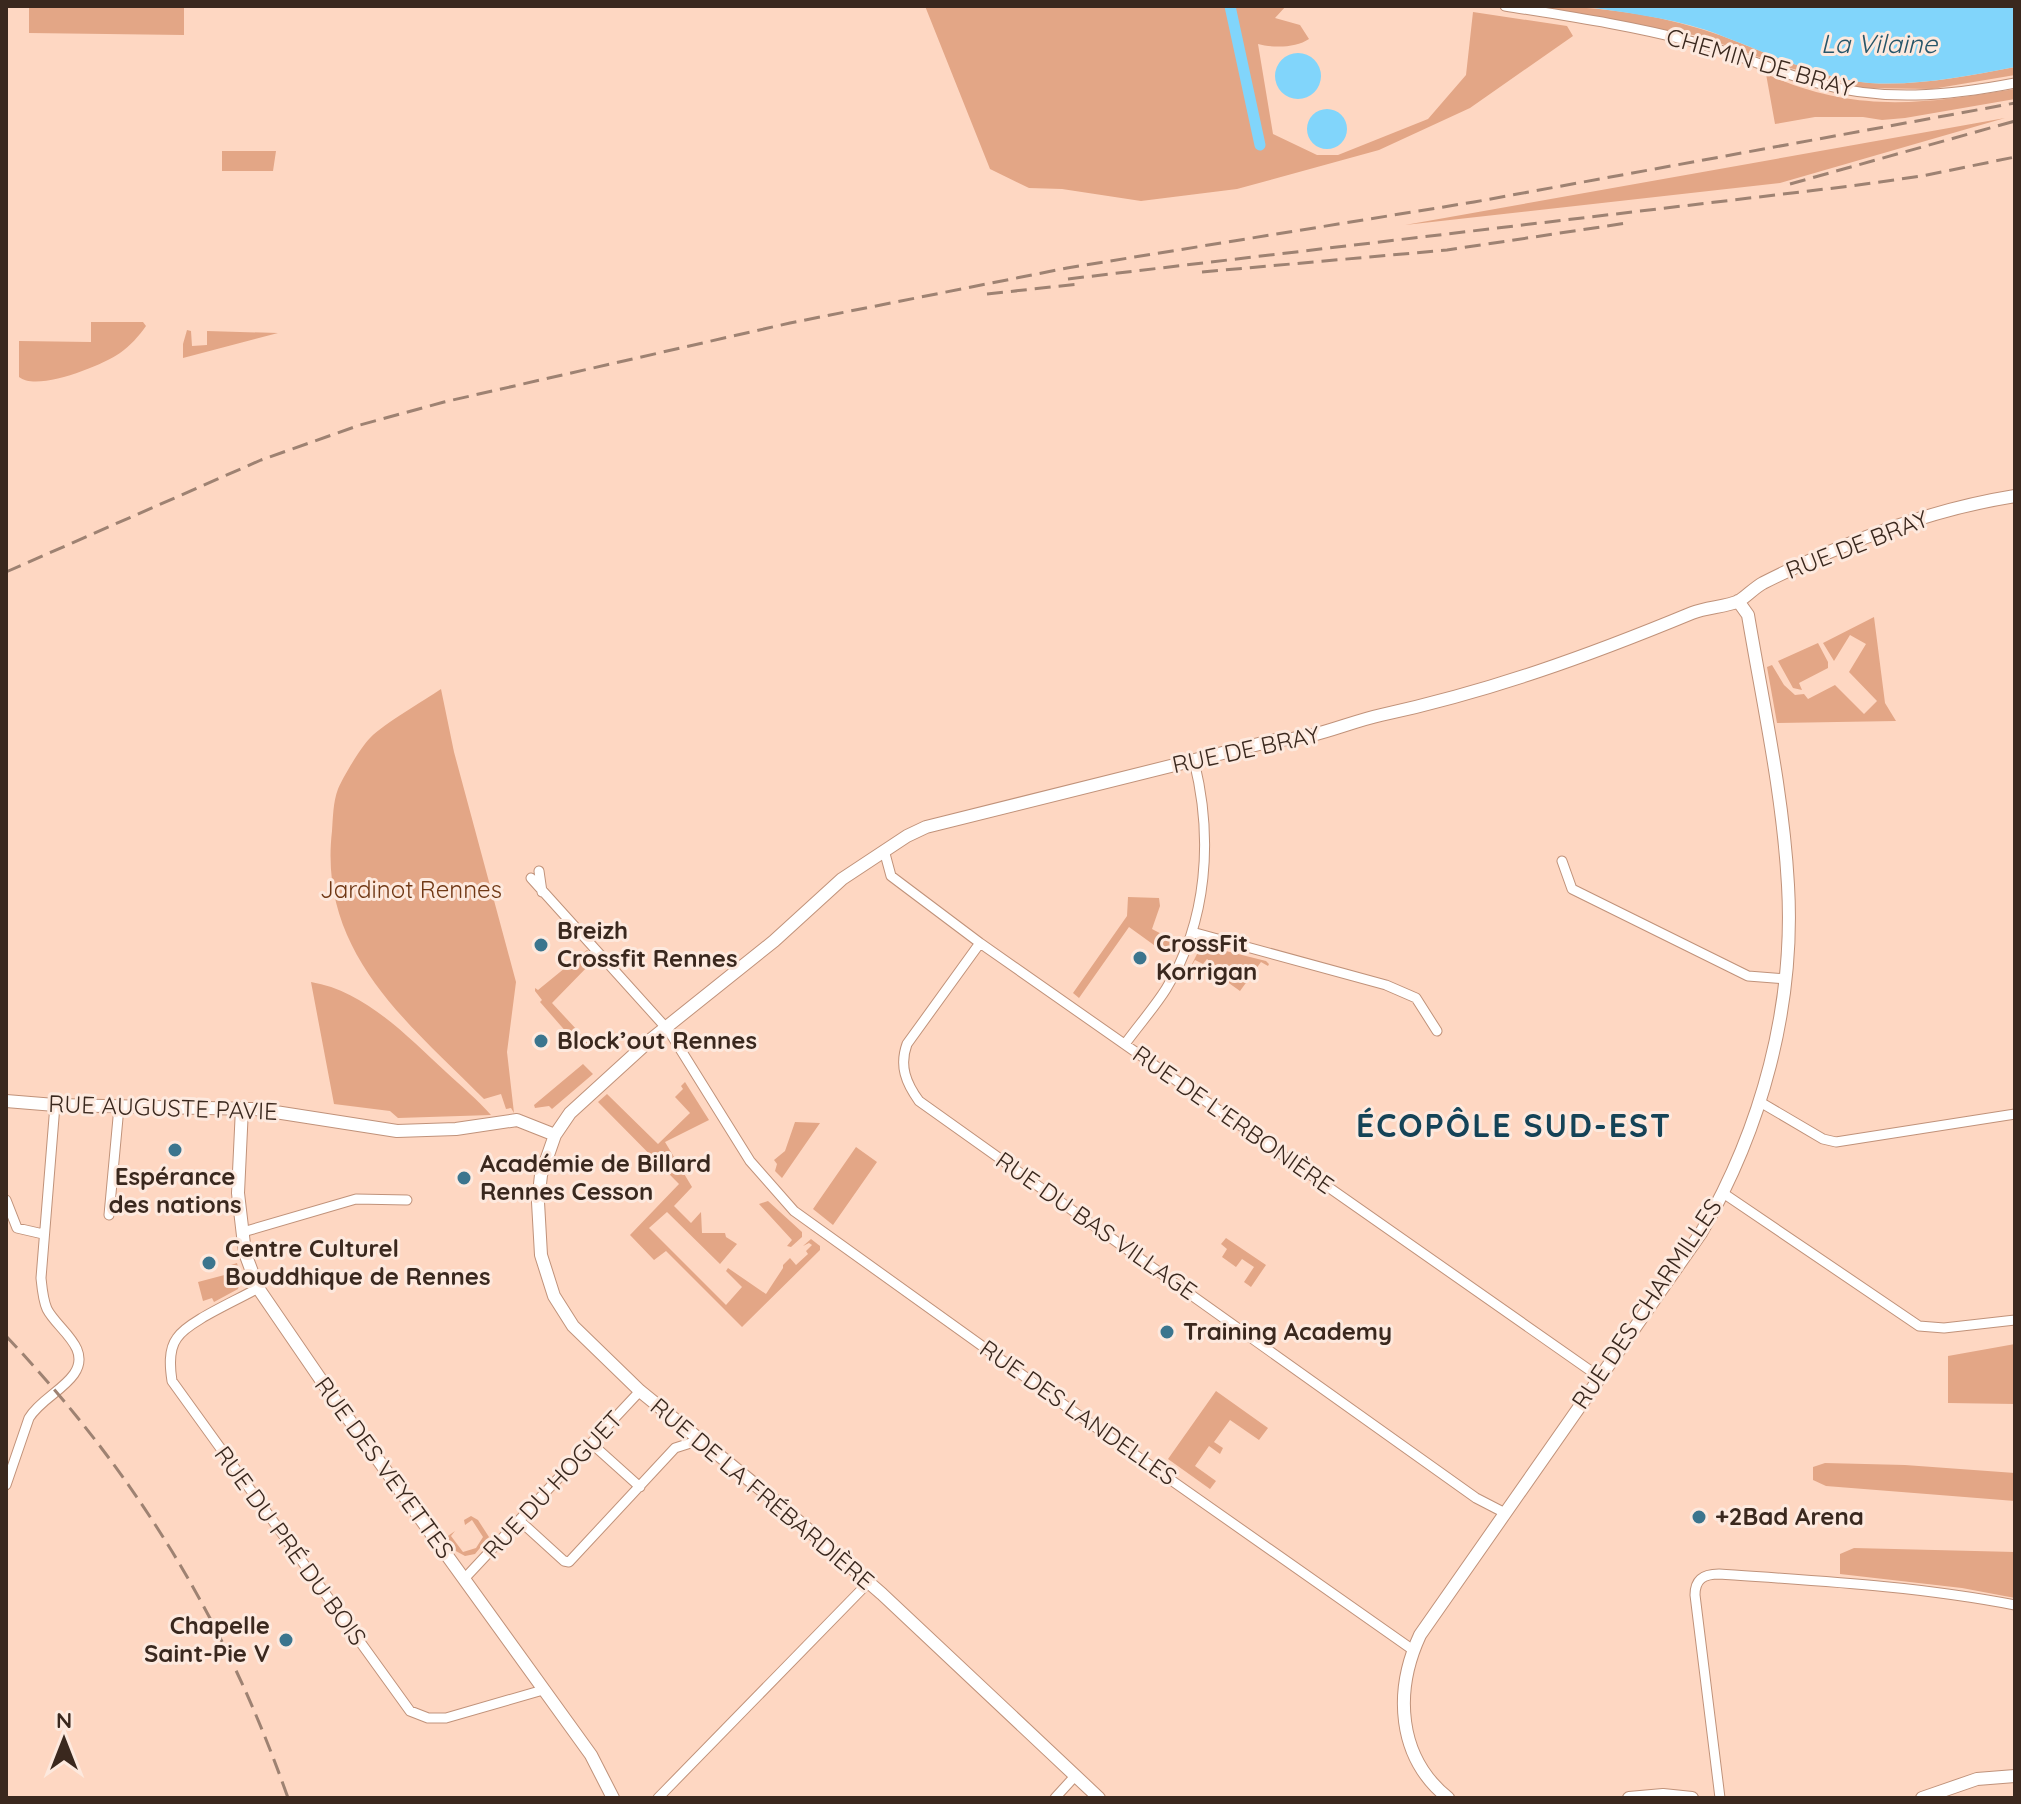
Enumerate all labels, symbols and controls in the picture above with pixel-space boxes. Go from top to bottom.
street label: CHEMIN DE BRAY [1663,21,1857,103]
water label: La Vilaine [1821,27,1939,60]
street label: RUE DE BRAY [1781,503,1932,585]
street label: RUE DE BRAY [1169,719,1322,779]
park label: Jardinot Rennes [320,874,502,904]
place label: Breizh Crossfit Rennes [557,915,738,973]
place label: CrossFit Korrigan [1156,928,1257,986]
marker: Breizh Crossfit Rennes [532,936,550,954]
marker: CrossFit Korrigan [1131,949,1149,967]
place label: Block’out Rennes [557,1025,757,1055]
marker: Block’out Rennes [532,1032,550,1050]
street label: RUE DE L'ERBONIÈRE [1127,1038,1340,1200]
street label: RUE AUGUSTE PAVIE [48,1088,278,1126]
district label: ÉCOPÔLE SUD-EST [1356,1105,1672,1145]
marker: Espérance des nations [166,1141,184,1159]
street label: RUE DU BAS VILLAGE [990,1144,1203,1306]
place label: Académie de Billard Rennes Cesson [480,1148,711,1206]
place label: Espérance des nations [108,1161,242,1219]
marker: Académie de Billard Rennes Cesson [455,1169,473,1187]
street label: RUE DES CHARMILLES [1565,1193,1728,1414]
place label: Centre Culturel Bouddhique de Rennes [225,1233,491,1291]
marker: Centre Culturel Bouddhique de Rennes [200,1254,218,1272]
place label: Training Academy [1183,1316,1392,1346]
marker: Training Academy [1158,1323,1176,1341]
street label: RUE DES LANDELLES [974,1333,1183,1491]
street label: RUE DES VEYETTES [309,1371,461,1564]
street label: RUE DE LA FRÉBARDIÈRE [645,1391,881,1596]
street label: RUE DU HOGUET [476,1404,629,1565]
street label: RUE DU PRÉ DU BOIS [208,1440,373,1651]
place label: +2Bad Arena [1715,1501,1864,1531]
marker: +2Bad Arena [1690,1508,1708,1526]
place label: Chapelle Saint-Pie V [144,1610,270,1668]
marker: Chapelle Saint-Pie V [277,1631,295,1649]
north arrow [24,1700,104,1780]
text: N [56,1706,72,1734]

